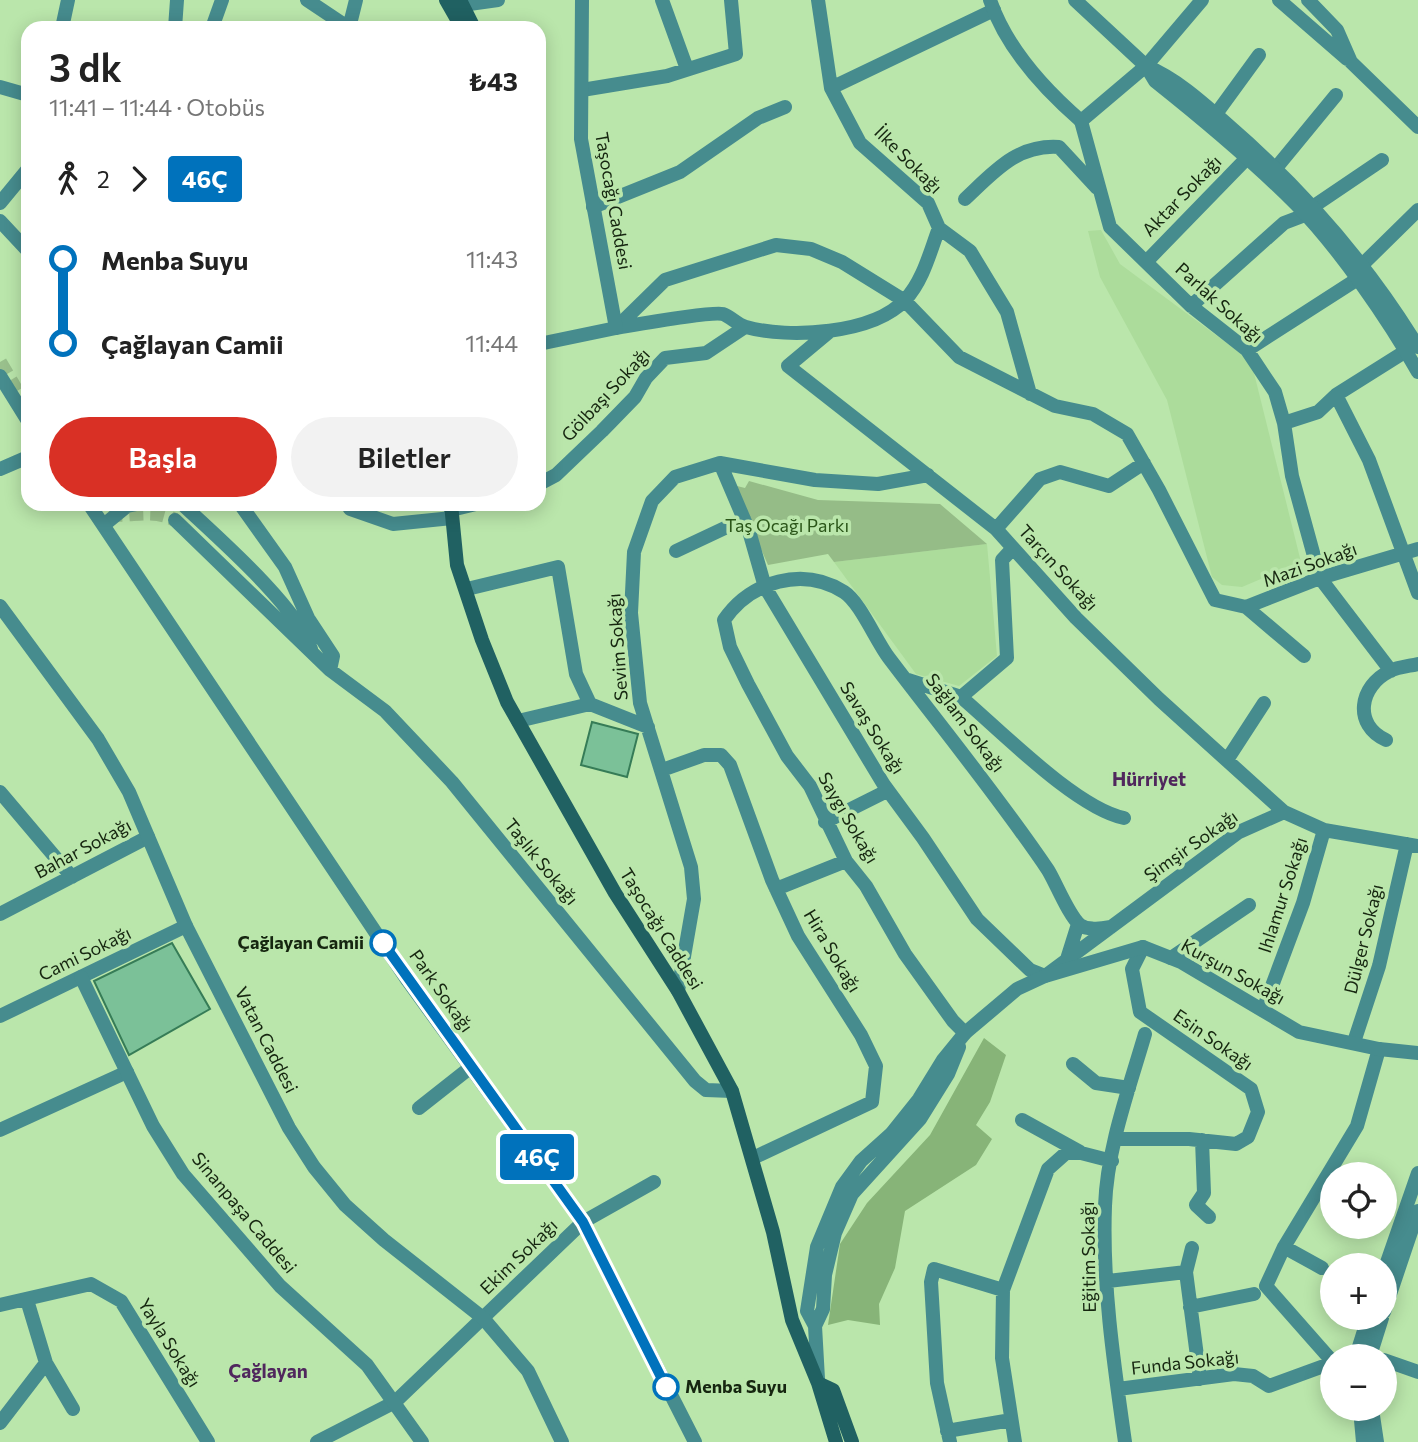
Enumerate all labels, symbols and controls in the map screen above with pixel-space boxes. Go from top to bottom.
text: 3 dk [49,43,122,90]
text: ₺43 [468,65,518,96]
text: 11:41 – 11:44 · Otobüs [49,93,265,121]
street label: İlke Sokağı [870,121,947,198]
street label: Taşocağı Caddesi [591,130,637,271]
street label: Aktar Sokağı [1137,150,1225,241]
icon: walk [49,160,87,198]
icon: forward [120,160,158,198]
text: 46Ç [182,164,228,193]
text: 2 [97,165,110,193]
text: Menba Suyu [101,244,248,275]
text: 11:43 [466,245,518,273]
street label: Parlak Sokağı [1171,257,1268,347]
text: Çağlayan Camii [101,328,284,359]
text: 11:44 [465,329,518,357]
street label: Gölbaşı Sokağı [556,343,654,446]
button: Başla [49,417,277,497]
button: Biletler [291,417,518,497]
park label: Taş Ocağı Parkı [725,514,849,536]
street label: Tarçın Sokağı [1014,520,1103,615]
street label: Mazi Sokağı [1260,537,1360,591]
street label: Sevim Sokağı [602,593,632,702]
street label: Sağlam Sokağı [922,669,1010,776]
street label: Savaş Sokağı [836,677,910,778]
district label: Hürriyet [1112,767,1186,790]
street label: Saygı Sokağı [814,768,884,867]
street label: Şimşir Sokağı [1139,805,1241,886]
street label: Bahar Sokağı [30,813,135,883]
street label: Taşlık Sokağı [500,814,583,909]
street label: Ihlamur Sokağı [1253,834,1311,955]
street label: Taşocağı Caddesi [616,864,708,993]
street label: Dülger Sokağı [1339,882,1387,996]
street label: Hira Sokağı [800,905,866,996]
street label: Cami Sokağı [35,921,134,985]
marker: Çağlayan Camii [370,930,396,956]
place label: Çağlayan Camii [238,931,364,953]
street label: Kurşun Sokağı [1178,933,1289,1009]
street label: Park Sokağı [405,945,478,1036]
street label: Vatan Caddesi [231,983,303,1096]
street label: Esin Sokağı [1170,1004,1258,1075]
line badge: 46Ç [497,1134,577,1180]
text: 46Ç [514,1142,560,1171]
street label: Sinanpaşa Caddesi [188,1147,302,1277]
map controls [1320,1162,1397,1421]
button: locate [1320,1162,1397,1239]
street label: Eğitim Sokağı [1076,1201,1100,1313]
street label: Ekim Sokağı [475,1214,562,1299]
button: + [1320,1253,1397,1330]
street label: Yayla Sokağı [134,1294,206,1391]
button: − [1320,1344,1397,1421]
street label: Funda Sokağı [1130,1345,1240,1379]
district label: Çağlayan [228,1359,308,1382]
marker: Menba Suyu [653,1374,679,1400]
place label: Menba Suyu [685,1375,787,1397]

